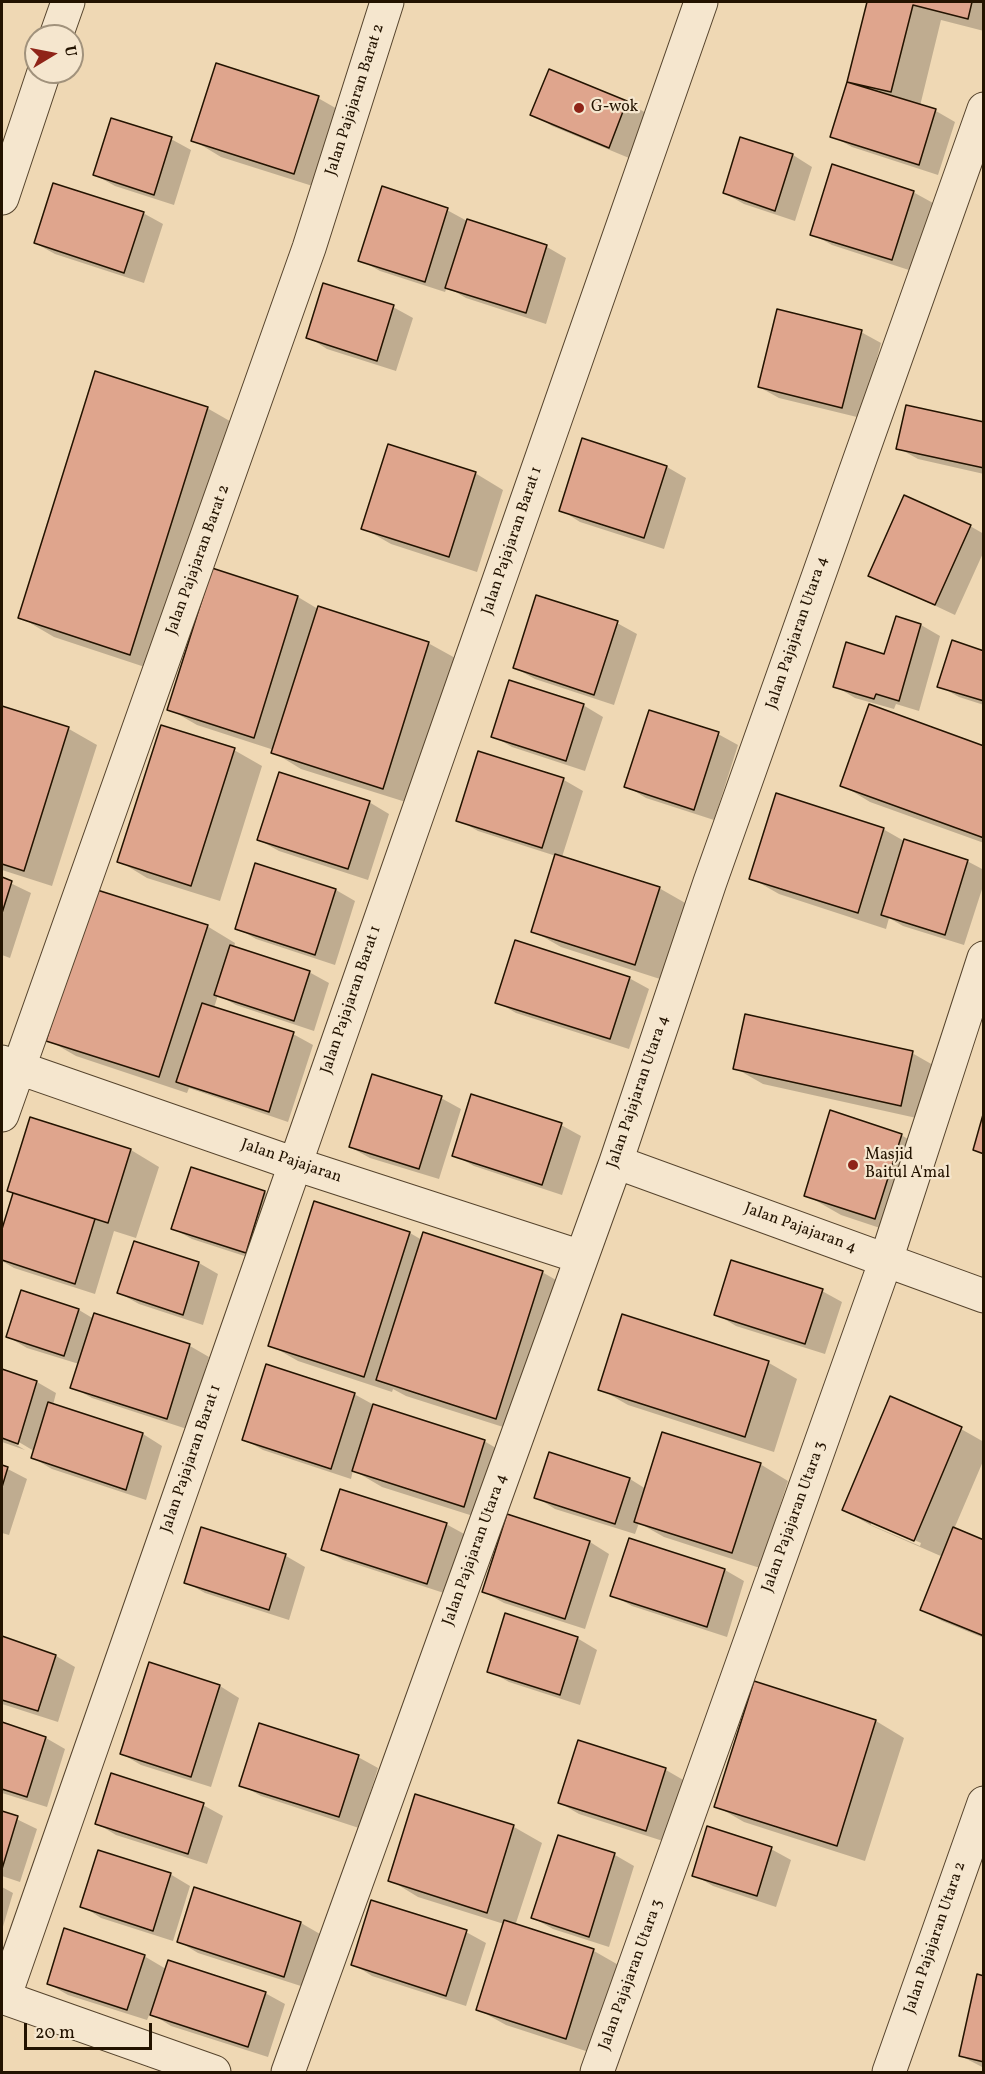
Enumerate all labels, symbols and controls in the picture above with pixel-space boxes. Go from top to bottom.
street label: Jalan Pajajaran Barat 2 [322,22,390,178]
north arrow [24,24,84,84]
text: U [58,44,82,59]
place label: G-wok [591,98,638,118]
marker: G-wok [572,101,586,115]
street label: Jalan Pajajaran Barat 1 [479,464,547,618]
street label: Jalan Pajajaran Barat 2 [163,482,235,638]
street label: Jalan Pajajaran Utara 4 [763,554,833,712]
street label: Jalan Pajajaran Barat 1 [318,923,386,1077]
street label: Jalan Pajajaran Utara 4 [604,1013,674,1171]
street label: Jalan Pajajaran [238,1136,344,1188]
place label: Masjid Baitul A'mal [865,1146,950,1184]
marker: Masjid Baitul A'mal [846,1158,860,1172]
street label: Jalan Pajajaran 4 [741,1200,859,1258]
street label: Jalan Pajajaran Barat 1 [158,1382,226,1536]
street label: Jalan Pajajaran Utara 3 [759,1439,831,1595]
street label: Jalan Pajajaran Utara 4 [440,1471,512,1629]
street label: Jalan Pajajaran Utara 2 [901,1860,971,2016]
street label: Jalan Pajajaran Utara 3 [596,1897,668,2053]
scale bar [27,2011,154,2049]
text: 20 m [35,2021,75,2046]

